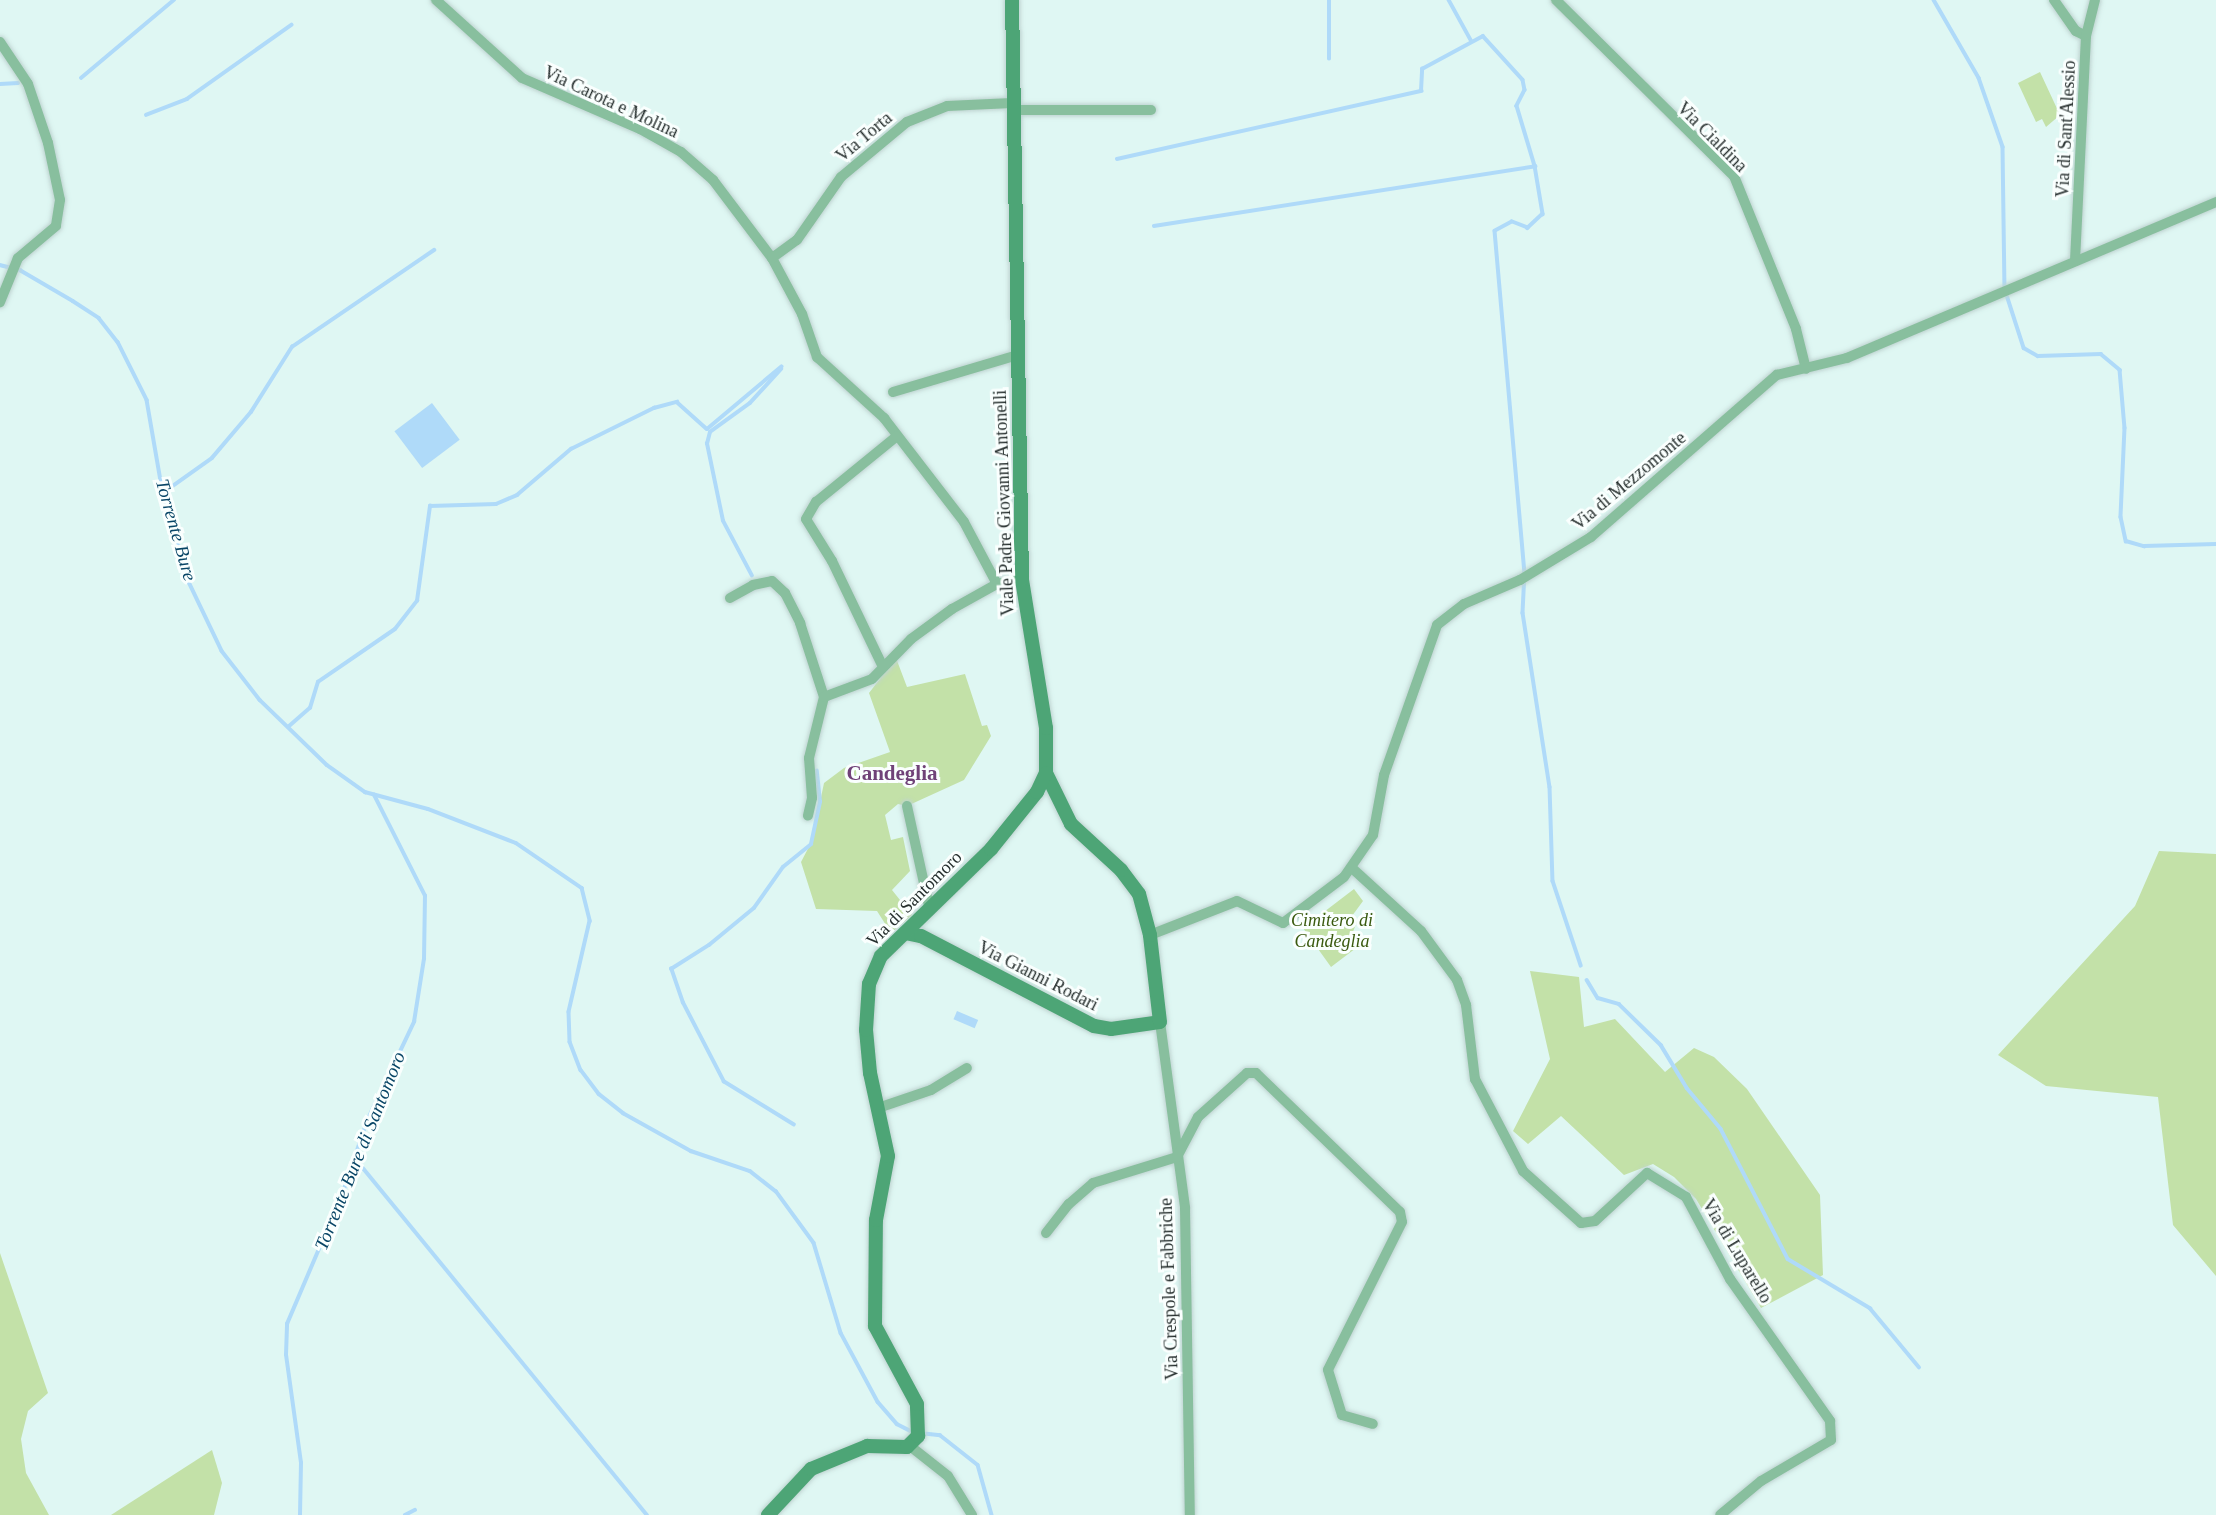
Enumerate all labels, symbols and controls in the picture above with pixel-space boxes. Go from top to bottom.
street label: Via di Sant'Alessio [2052,60,2080,198]
street label: Via Carota e Molina [540,61,682,143]
street label: Via Cialdina [1672,97,1752,177]
street label: Via Torta [831,107,897,167]
street label: Viale Padre Giovanni Antonelli [989,389,1019,617]
street label: Via di Mezzomonte [1568,427,1690,535]
water label: Torrente Bure [151,476,201,584]
district label: Candeglia [846,760,938,786]
street label: Via di Santomoro [861,846,967,952]
park label: Cimitero di Candeglia [1291,910,1373,953]
street label: Via Gianni Rodari [974,936,1102,1016]
water label: Torrente Bure di Santomoro [310,1048,410,1254]
street label: Via di Luparello [1697,1195,1777,1307]
street label: Via Crespole e Fabbriche [1155,1198,1183,1380]

